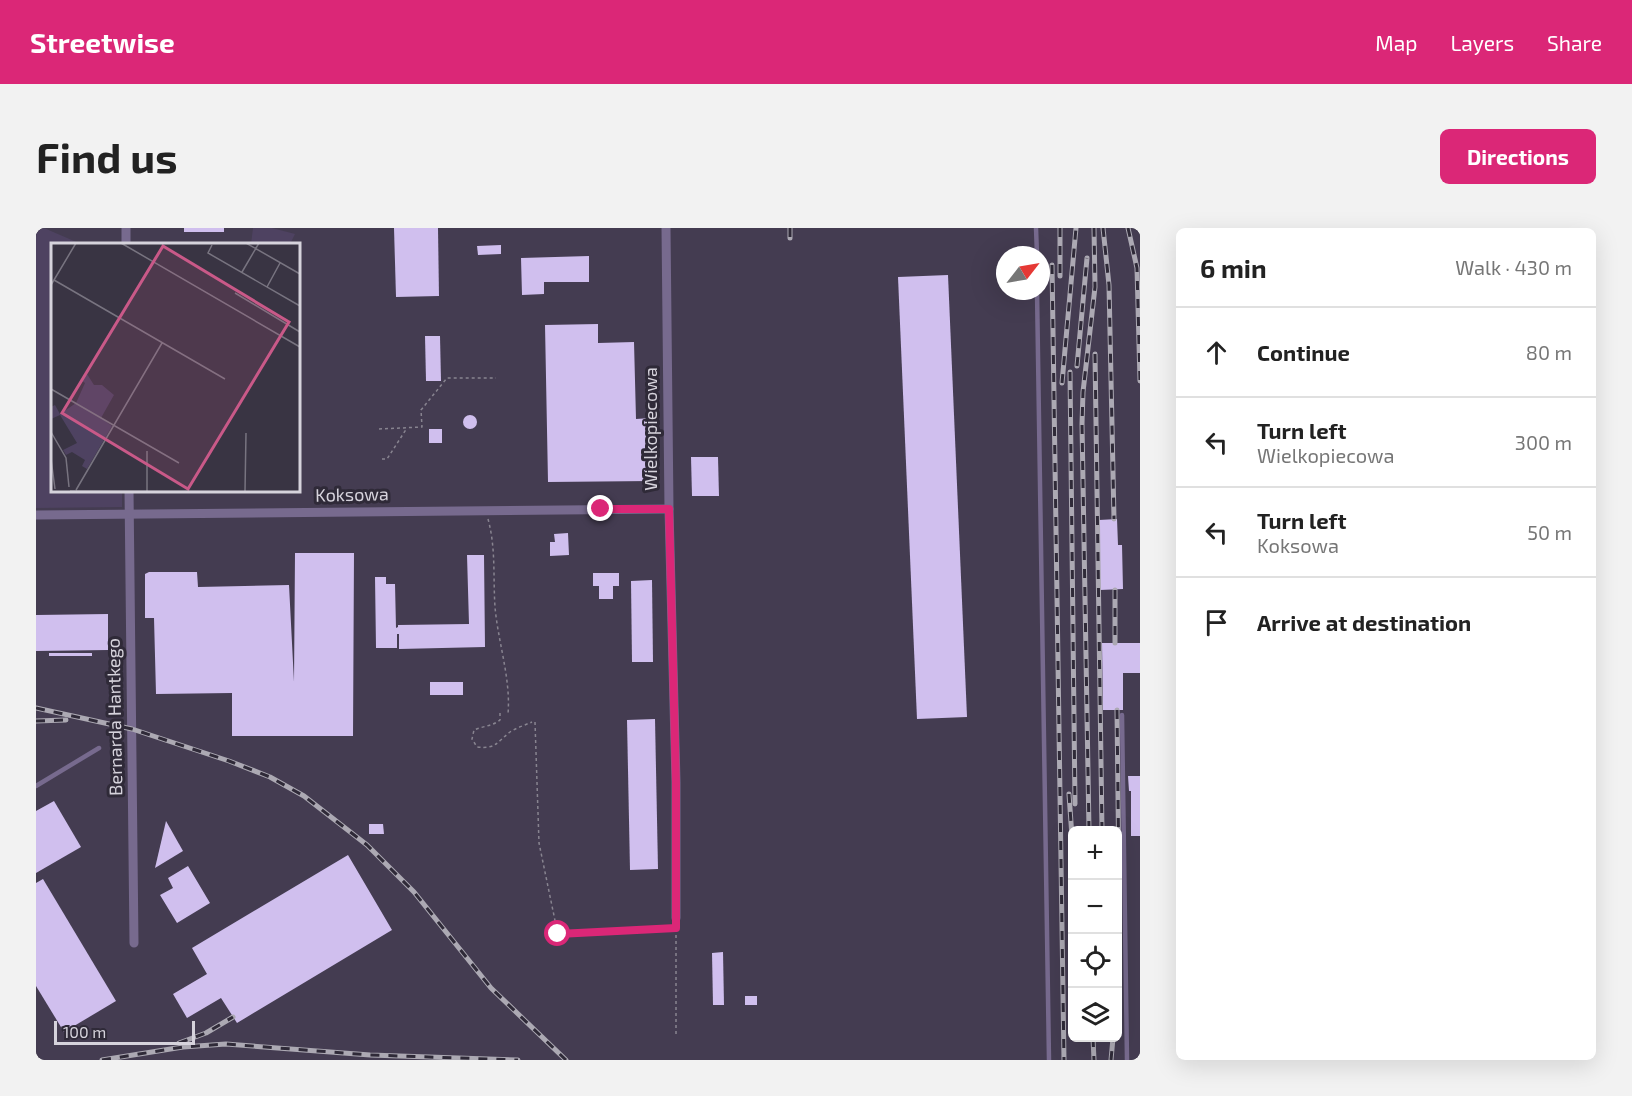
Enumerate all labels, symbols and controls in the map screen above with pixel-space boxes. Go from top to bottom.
text: Streetwise [30,25,175,59]
text: Map [1375,30,1417,55]
text: Layers [1450,30,1514,55]
text: Share [1547,30,1602,55]
button: Directions [1440,129,1596,184]
text: Find us [36,131,178,181]
inset map [51,243,300,492]
north arrow [996,246,1050,300]
text: 6 min [1200,252,1267,283]
text: Walk · 430 m [1455,255,1572,279]
icon: ahead [1200,336,1233,369]
text: Continue [1257,339,1350,365]
text: 80 m [1526,340,1572,364]
street label: Wielkopiecowa [639,367,661,491]
text: Turn left [1257,417,1346,443]
icon: left [1200,426,1233,459]
text: 300 m [1515,430,1572,454]
text: Wielkopiecowa [1257,443,1394,467]
street label: Koksowa [315,482,389,506]
route end [587,495,613,521]
text: Turn left [1257,507,1346,533]
icon: left [1200,516,1233,549]
text: 50 m [1527,520,1572,544]
text: Koksowa [1257,533,1339,557]
icon: arrive [1200,606,1233,639]
text: Arrive at destination [1257,609,1471,635]
street label: Bernarda Hantkego [102,638,126,796]
map controls [1068,826,1122,1042]
button: + [1068,826,1122,880]
button: − [1068,880,1122,934]
route start [544,920,570,946]
button: locate [1068,934,1122,988]
button: layers [1068,988,1122,1042]
scale bar [54,1018,195,1046]
text: 100 m [63,1022,106,1041]

